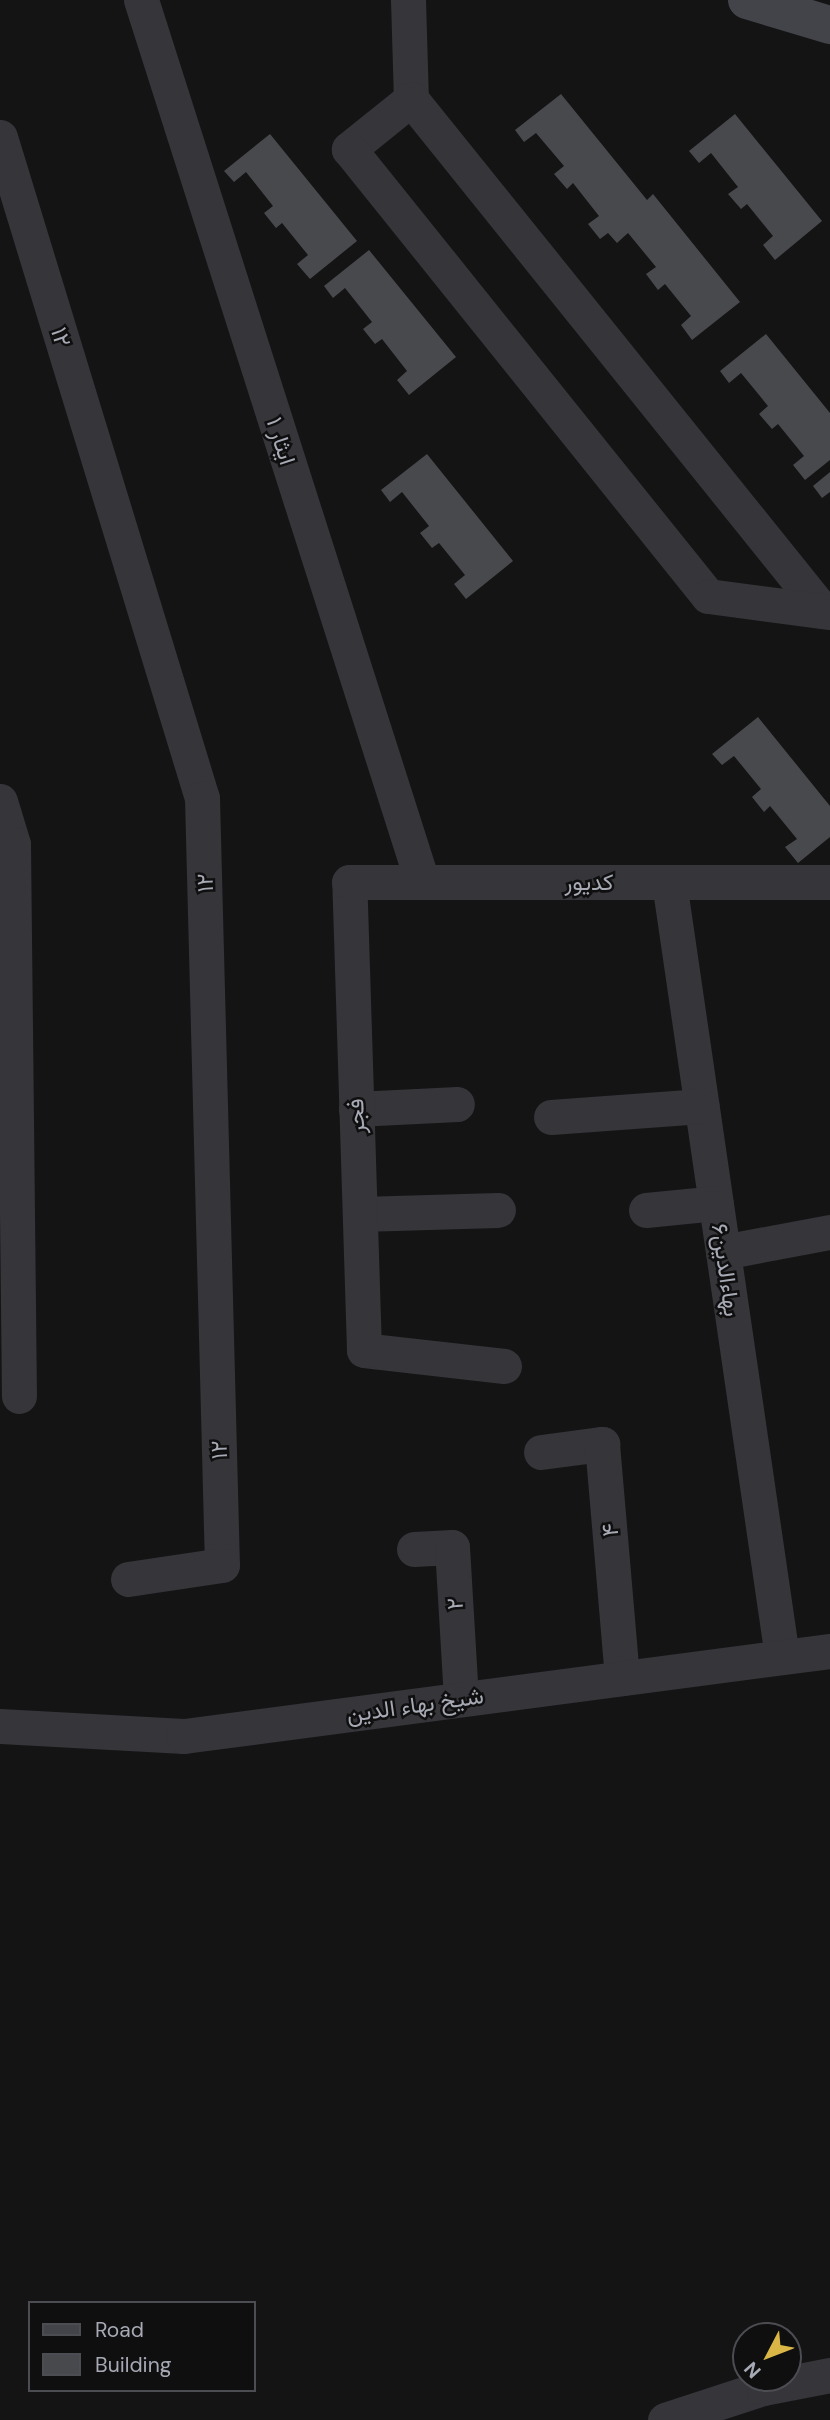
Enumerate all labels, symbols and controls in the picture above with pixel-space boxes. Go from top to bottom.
street label: ۱۲ [45,324,77,350]
street label: ایثار ۱ [260,414,302,468]
street label: کدیور [565,868,613,896]
street label: ۱۲ [191,873,219,893]
street label: فجر [342,1098,370,1134]
street label: ۶بهاءالدين [706,1222,746,1318]
street label: ۱۲ [205,1440,233,1460]
street label: ۴ [596,1522,624,1538]
street label: ۲ [441,1597,469,1611]
street label: شیخ بهاء الدین [345,1682,485,1728]
legend [28,2301,256,2392]
text: Road [95,2316,144,2344]
north arrow [732,2322,802,2392]
text: Building [95,2351,171,2379]
text: N [739,2357,766,2384]

